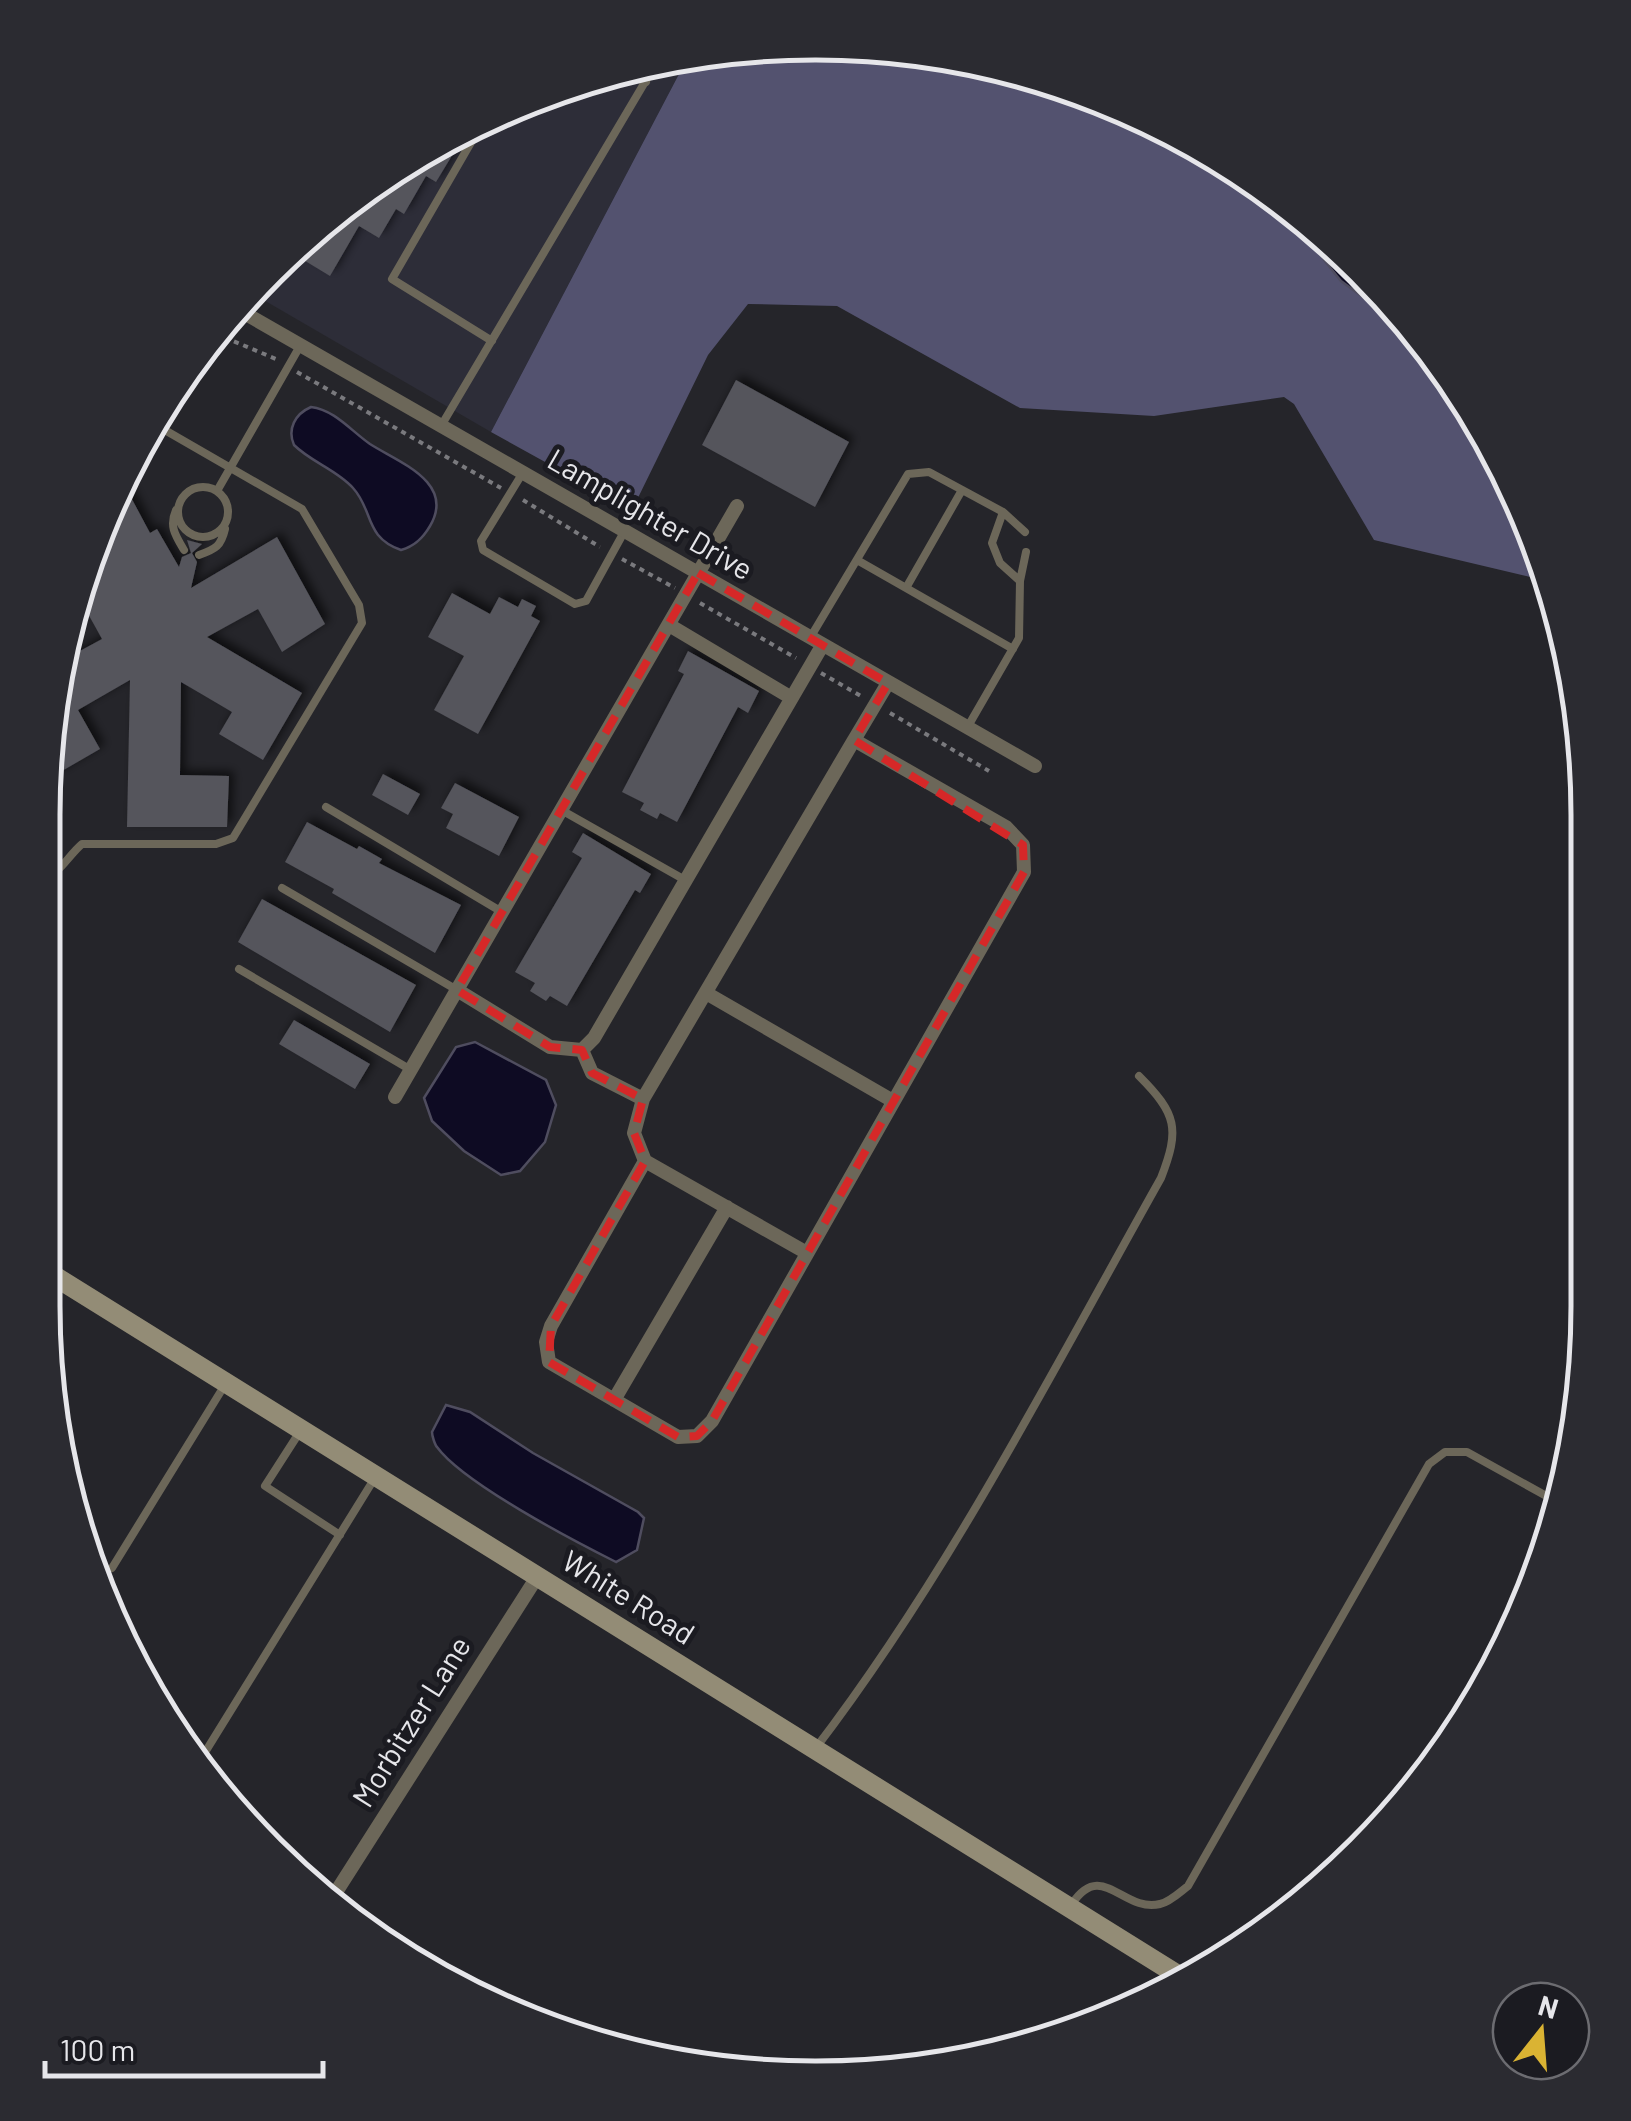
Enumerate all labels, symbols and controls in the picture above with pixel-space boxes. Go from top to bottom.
street label: Lamplighter Drive [542,440,760,587]
street label: White Road [556,1542,702,1651]
street label: Morbitzer Lane [344,1629,477,1813]
north arrow [1491,1981,1591,2081]
text: N [1535,1987,1562,2025]
scale bar [45,2016,322,2078]
text: 100 m [60,2031,135,2067]

